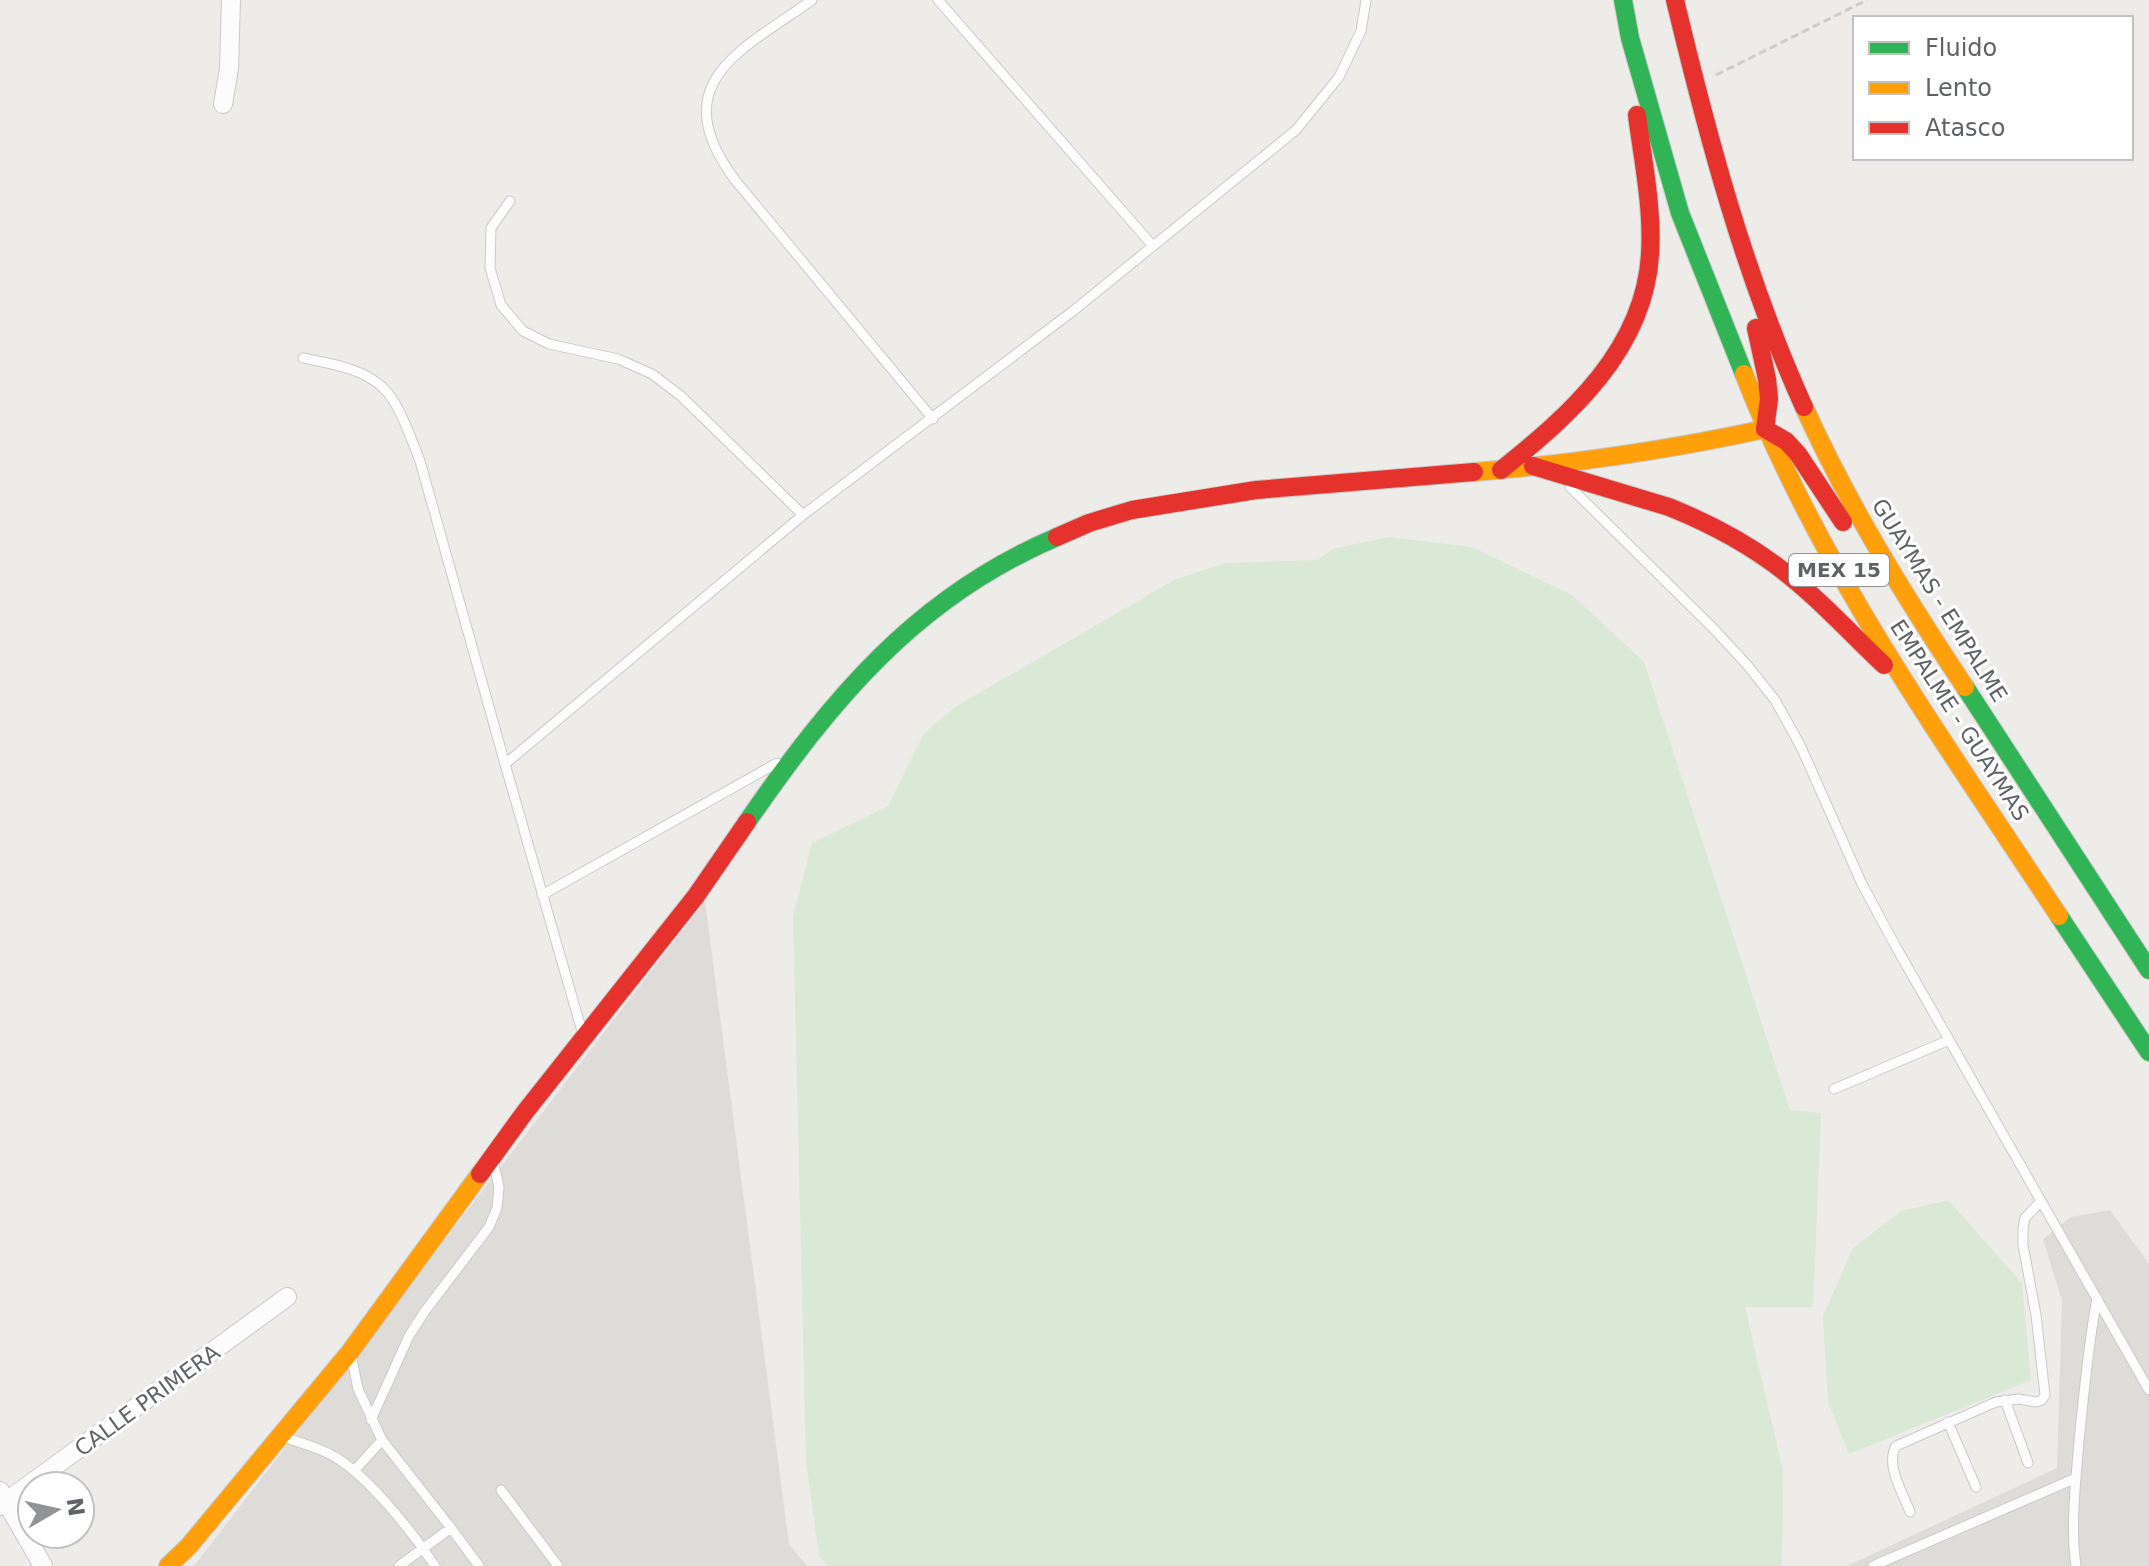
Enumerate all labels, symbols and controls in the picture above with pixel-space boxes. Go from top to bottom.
legend [1853,16,2133,160]
text: Fluido [1925,34,1997,62]
text: Lento [1925,74,1992,102]
text: Atasco [1925,114,2006,142]
street label: GUAYMAS - EMPALME [1867,494,2012,706]
road number: MEX 15 [1789,554,1889,586]
street label: EMPALME - GUAYMAS [1885,615,2034,826]
street label: CALLE PRIMERA [70,1339,225,1461]
north arrow [16,1470,96,1550]
text: N [61,1496,89,1518]

